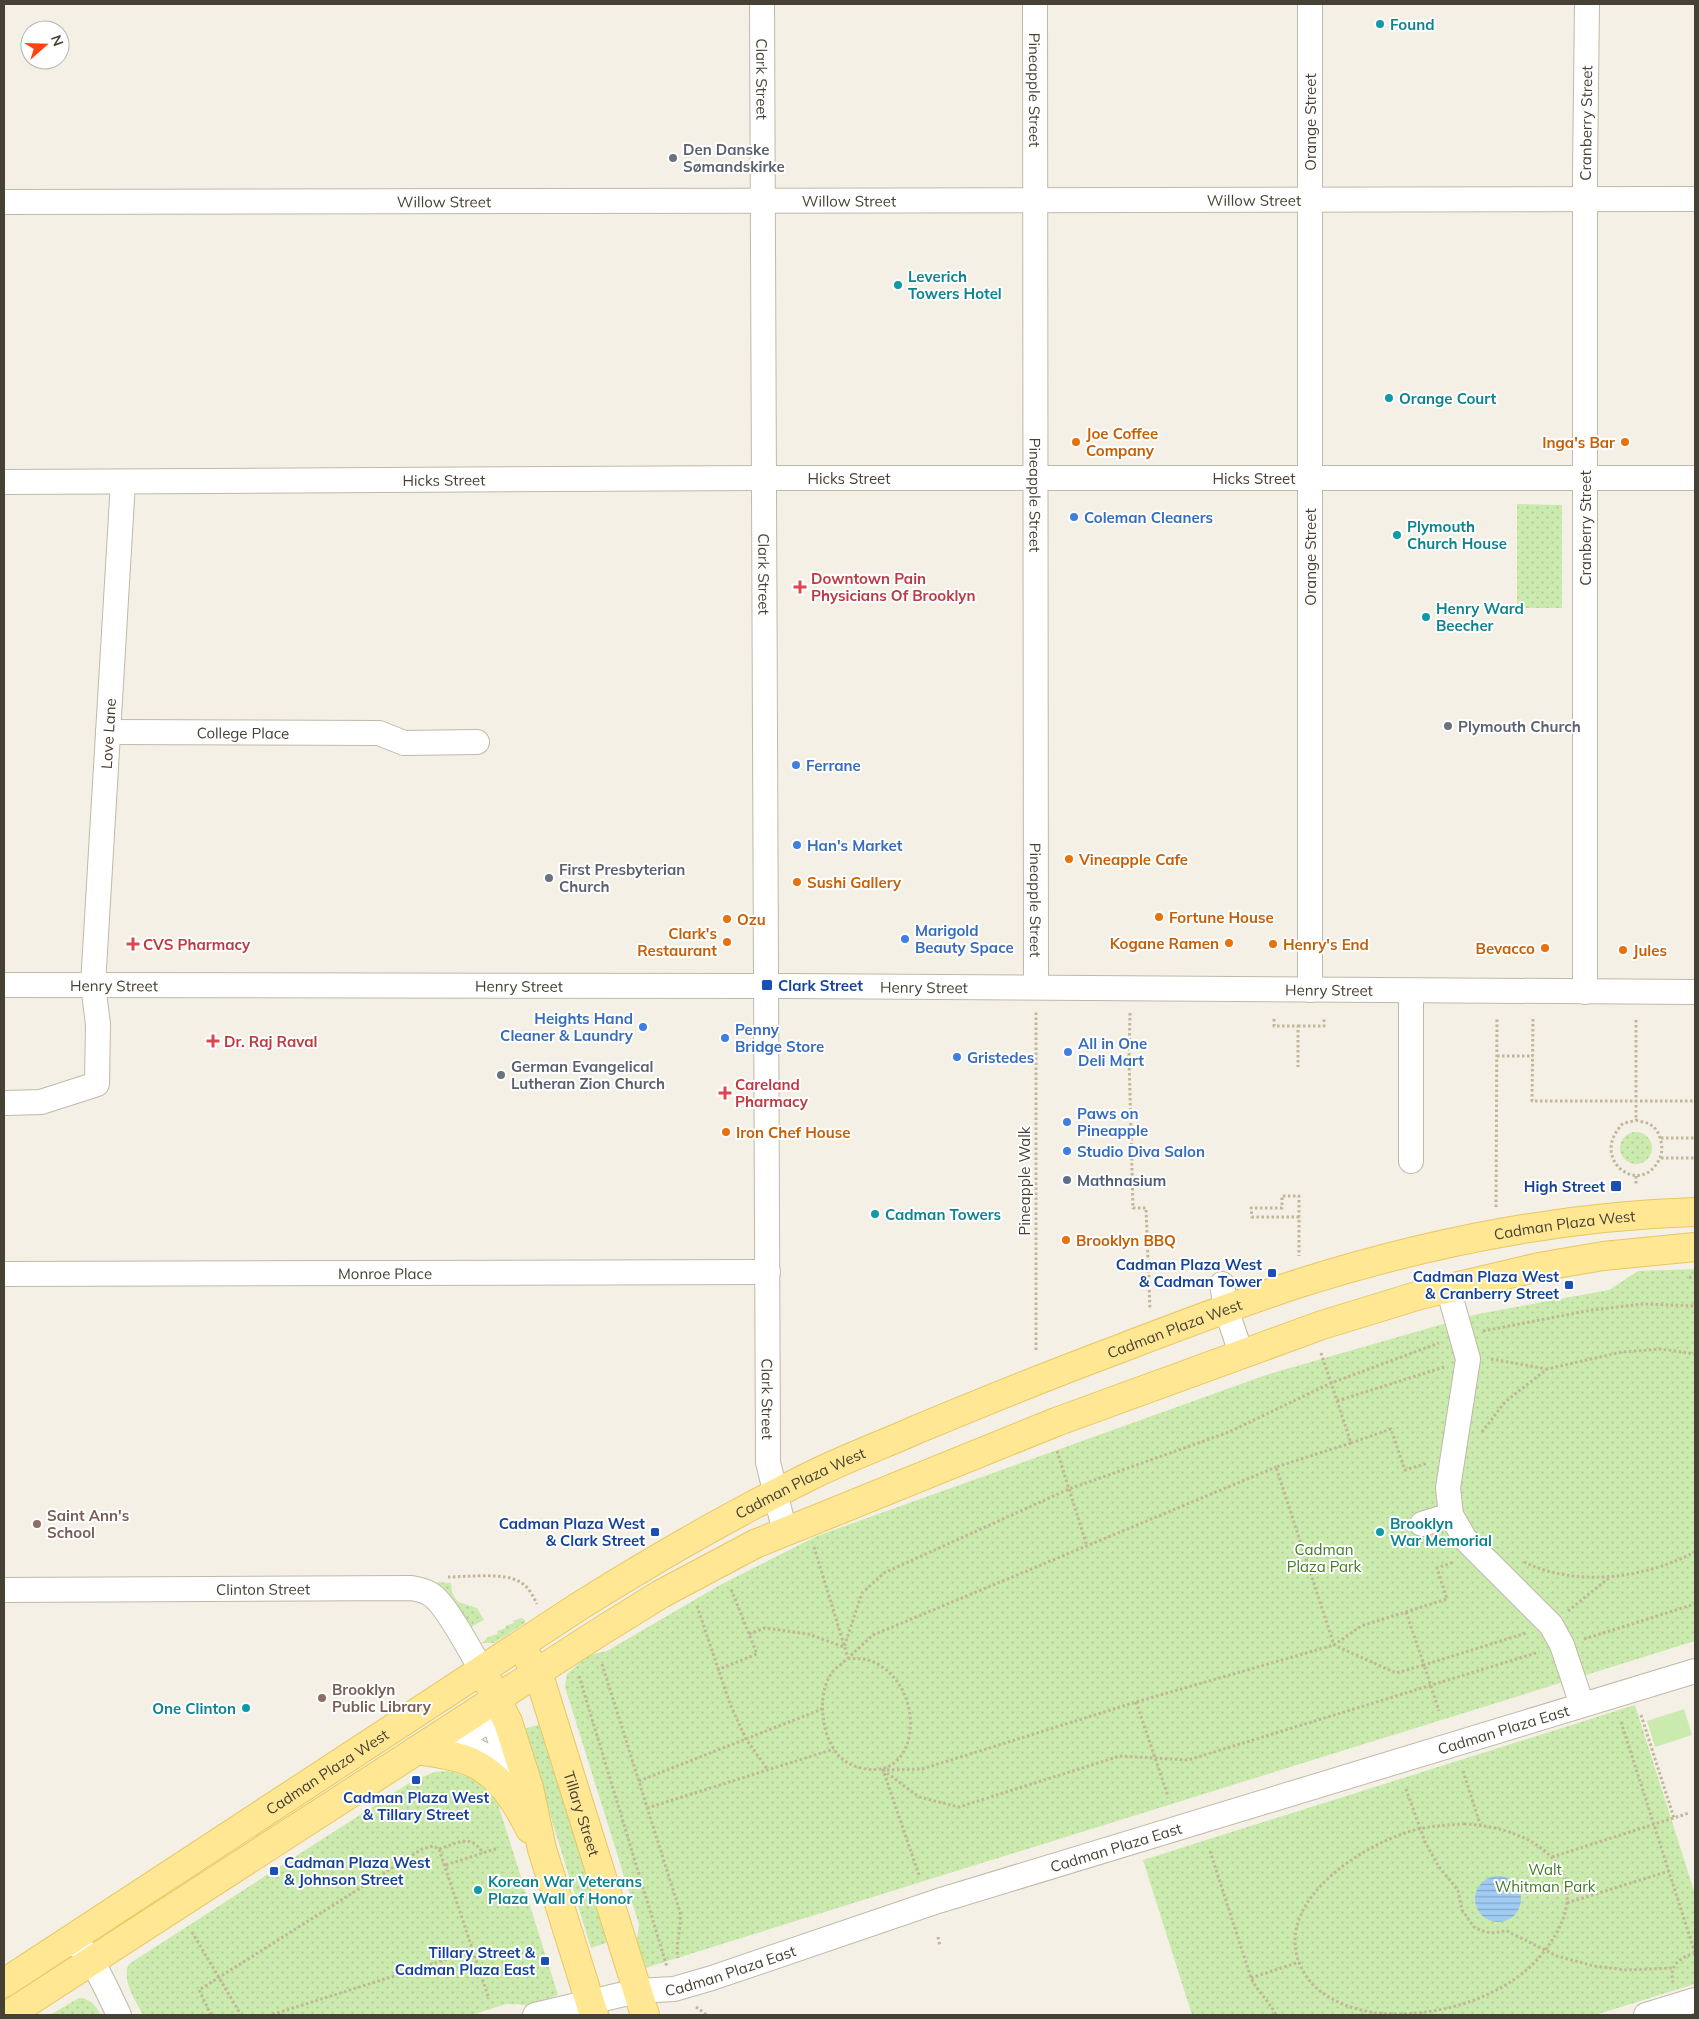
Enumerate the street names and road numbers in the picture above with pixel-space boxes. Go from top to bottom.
street label: Pineapple Street [1026,33,1045,147]
street label: Clark Street [753,38,772,120]
street label: Cranberry Street [1576,65,1596,181]
street label: Orange Street [1301,73,1320,171]
street label: Willow Street [1207,190,1301,209]
street label: Willow Street [802,191,896,210]
street label: Willow Street [397,192,491,211]
street label: Pineapple Street [1026,438,1045,552]
street label: Hicks Street [807,469,891,488]
street label: Hicks Street [1212,469,1296,488]
street label: Hicks Street [402,470,486,489]
street label: Cranberry Street [1576,470,1595,586]
street label: Orange Street [1301,508,1320,606]
street label: Clark Street [755,533,774,615]
street label: Love Lane [96,698,120,769]
street label: College Place [197,723,289,742]
street label: Pineapple Street [1026,843,1045,957]
street label: Henry Street [70,976,158,995]
street label: Henry Street [475,976,563,995]
street label: Henry Street [880,977,968,997]
street label: Henry Street [1285,980,1373,999]
street label: Pineapple Walk [1015,1126,1034,1236]
street label: Cadman Plaza West [1492,1206,1636,1244]
street label: Monroe Place [338,1263,432,1283]
street label: Cadman Plaza West [1104,1294,1244,1362]
street label: Clark Street [758,1358,777,1440]
street label: Cadman Plaza West [732,1443,868,1523]
street label: Clinton Street [216,1579,310,1598]
street label: Cadman Plaza East [1435,1700,1571,1758]
street label: Cadman Plaza West [262,1724,392,1819]
street label: Tillary Street [560,1769,604,1858]
street label: Cadman Plaza East [1048,1818,1184,1876]
street label: Cadman Plaza East [664,1941,798,1999]

